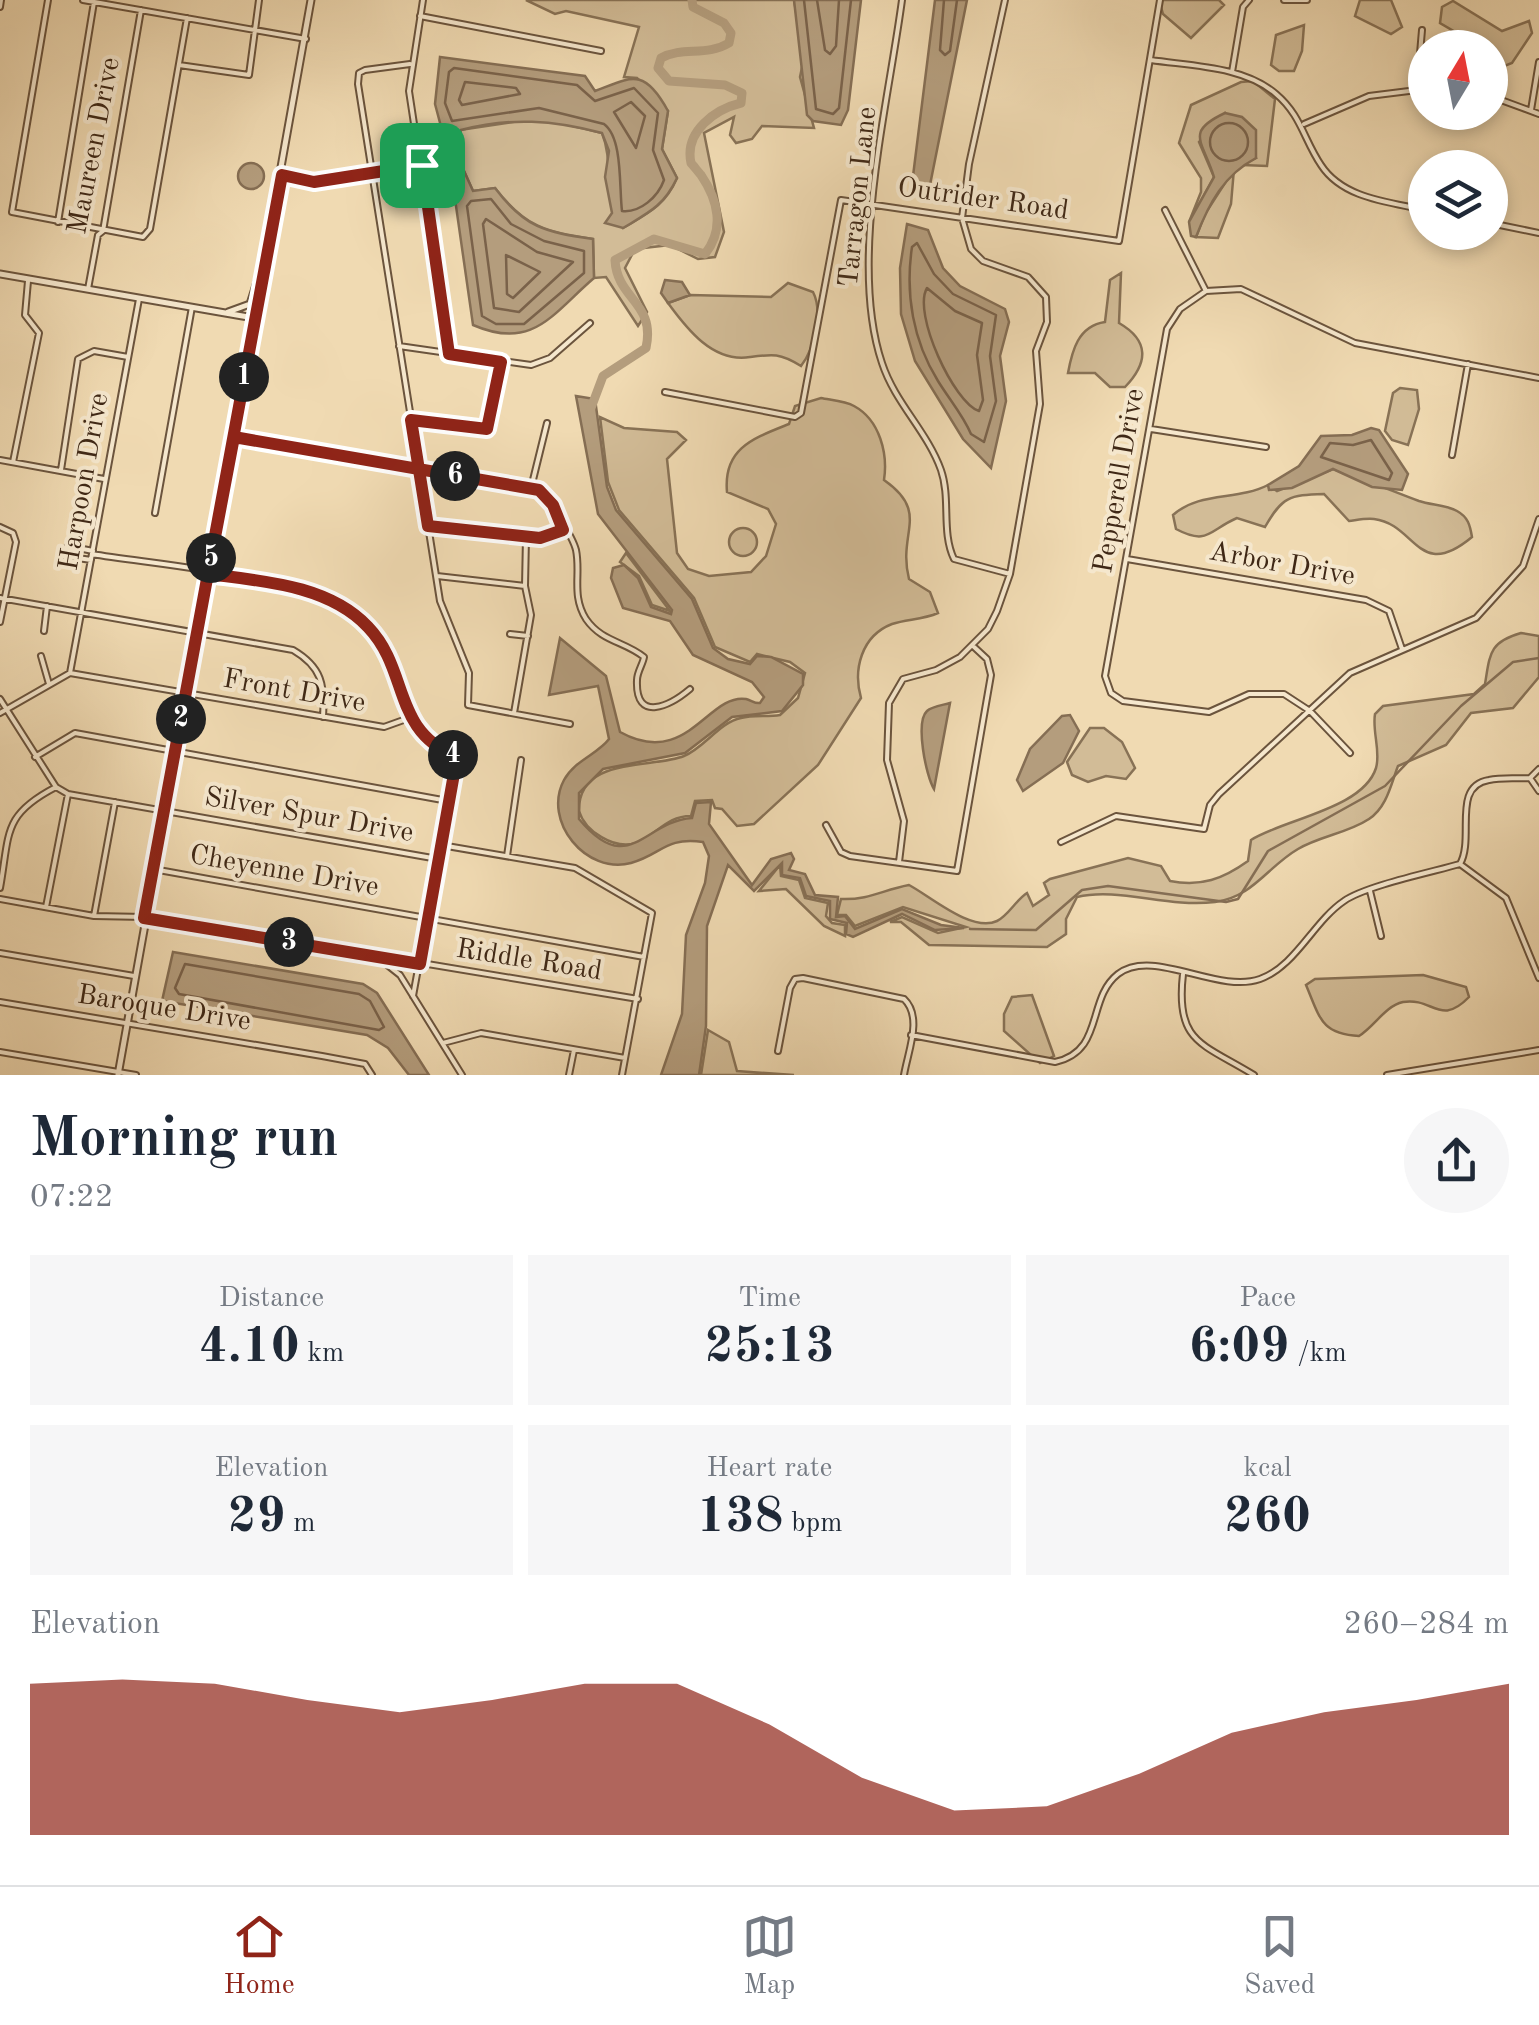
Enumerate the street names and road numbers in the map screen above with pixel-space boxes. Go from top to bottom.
street label: Maureen Drive [64,55,126,237]
street label: Tarragon Lane [836,105,882,289]
street label: Outrider Road [896,174,1070,226]
street label: Pepperell Drive [1090,387,1150,575]
street label: Harpoon Drive [56,391,114,573]
street label: Arbor Drive [1207,538,1357,592]
street label: Front Drive [221,666,367,718]
street label: Silver Spur Drive [202,784,416,848]
street label: Cheyenne Drive [187,842,381,902]
street label: Riddle Road [454,936,604,986]
street label: Baroque Drive [75,981,253,1037]

